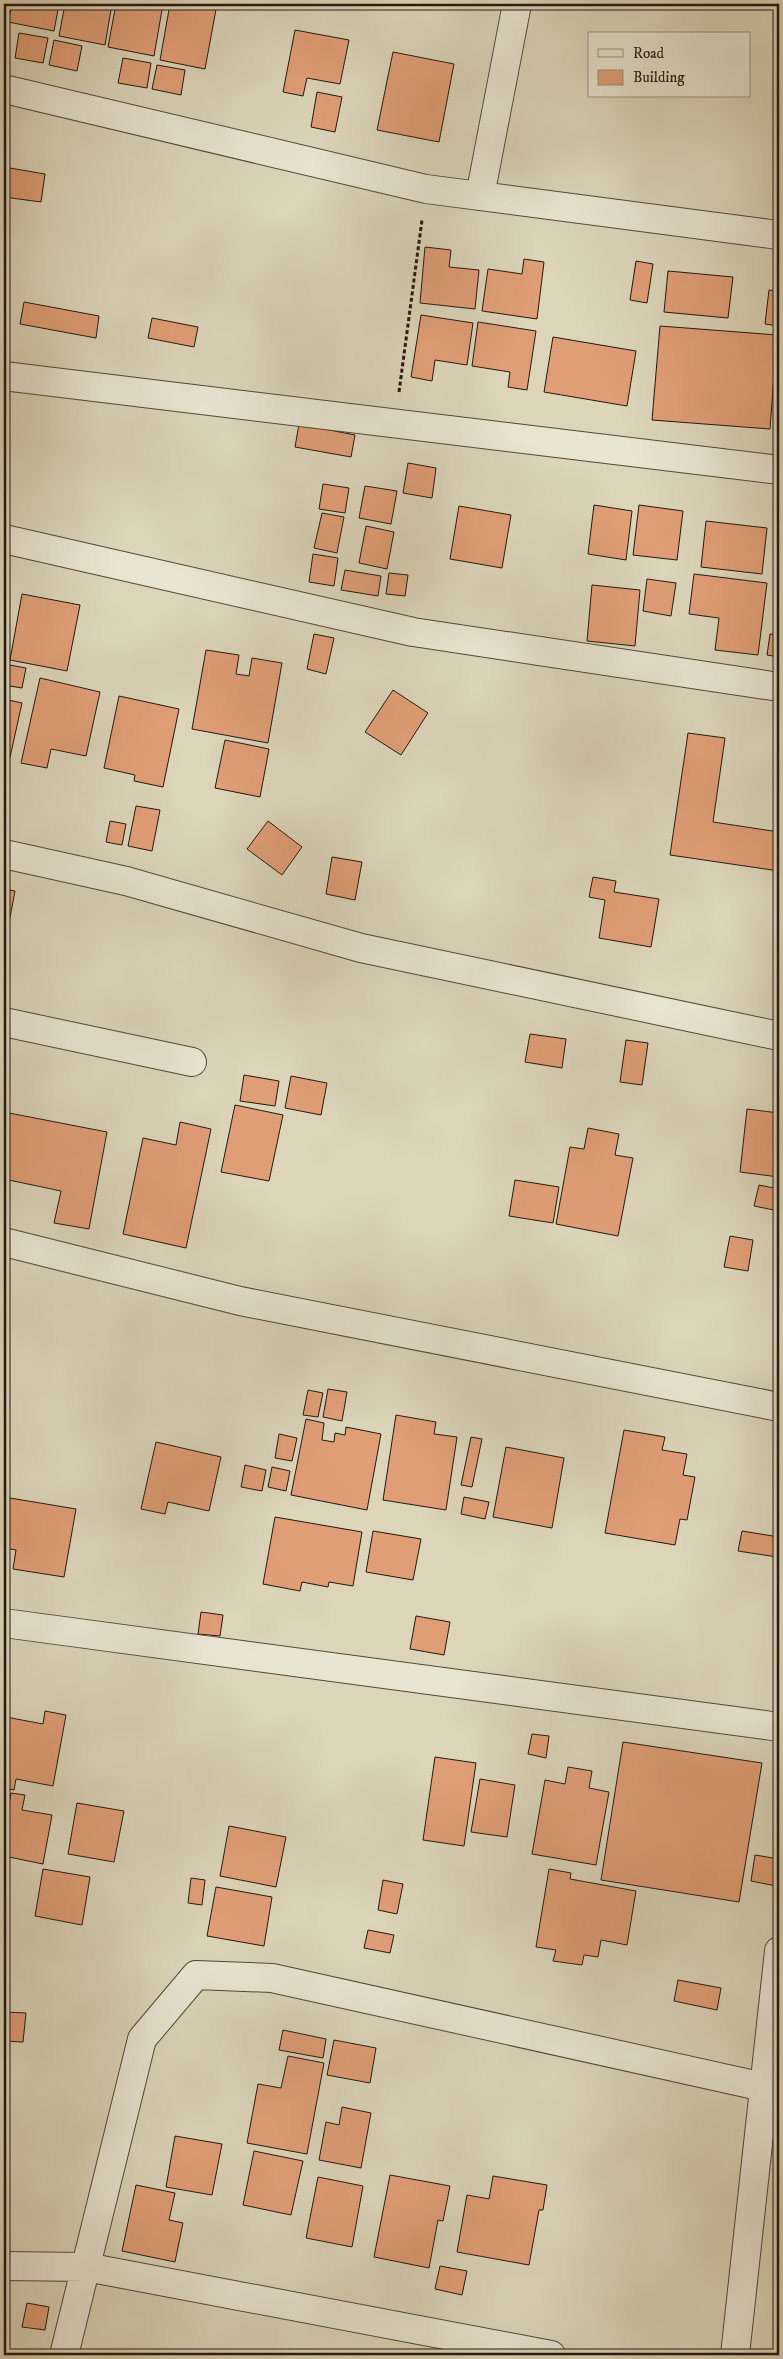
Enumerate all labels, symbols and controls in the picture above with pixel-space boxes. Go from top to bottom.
legend [588,32,750,98]
text: Road [633,44,665,63]
text: Building [633,68,685,87]

